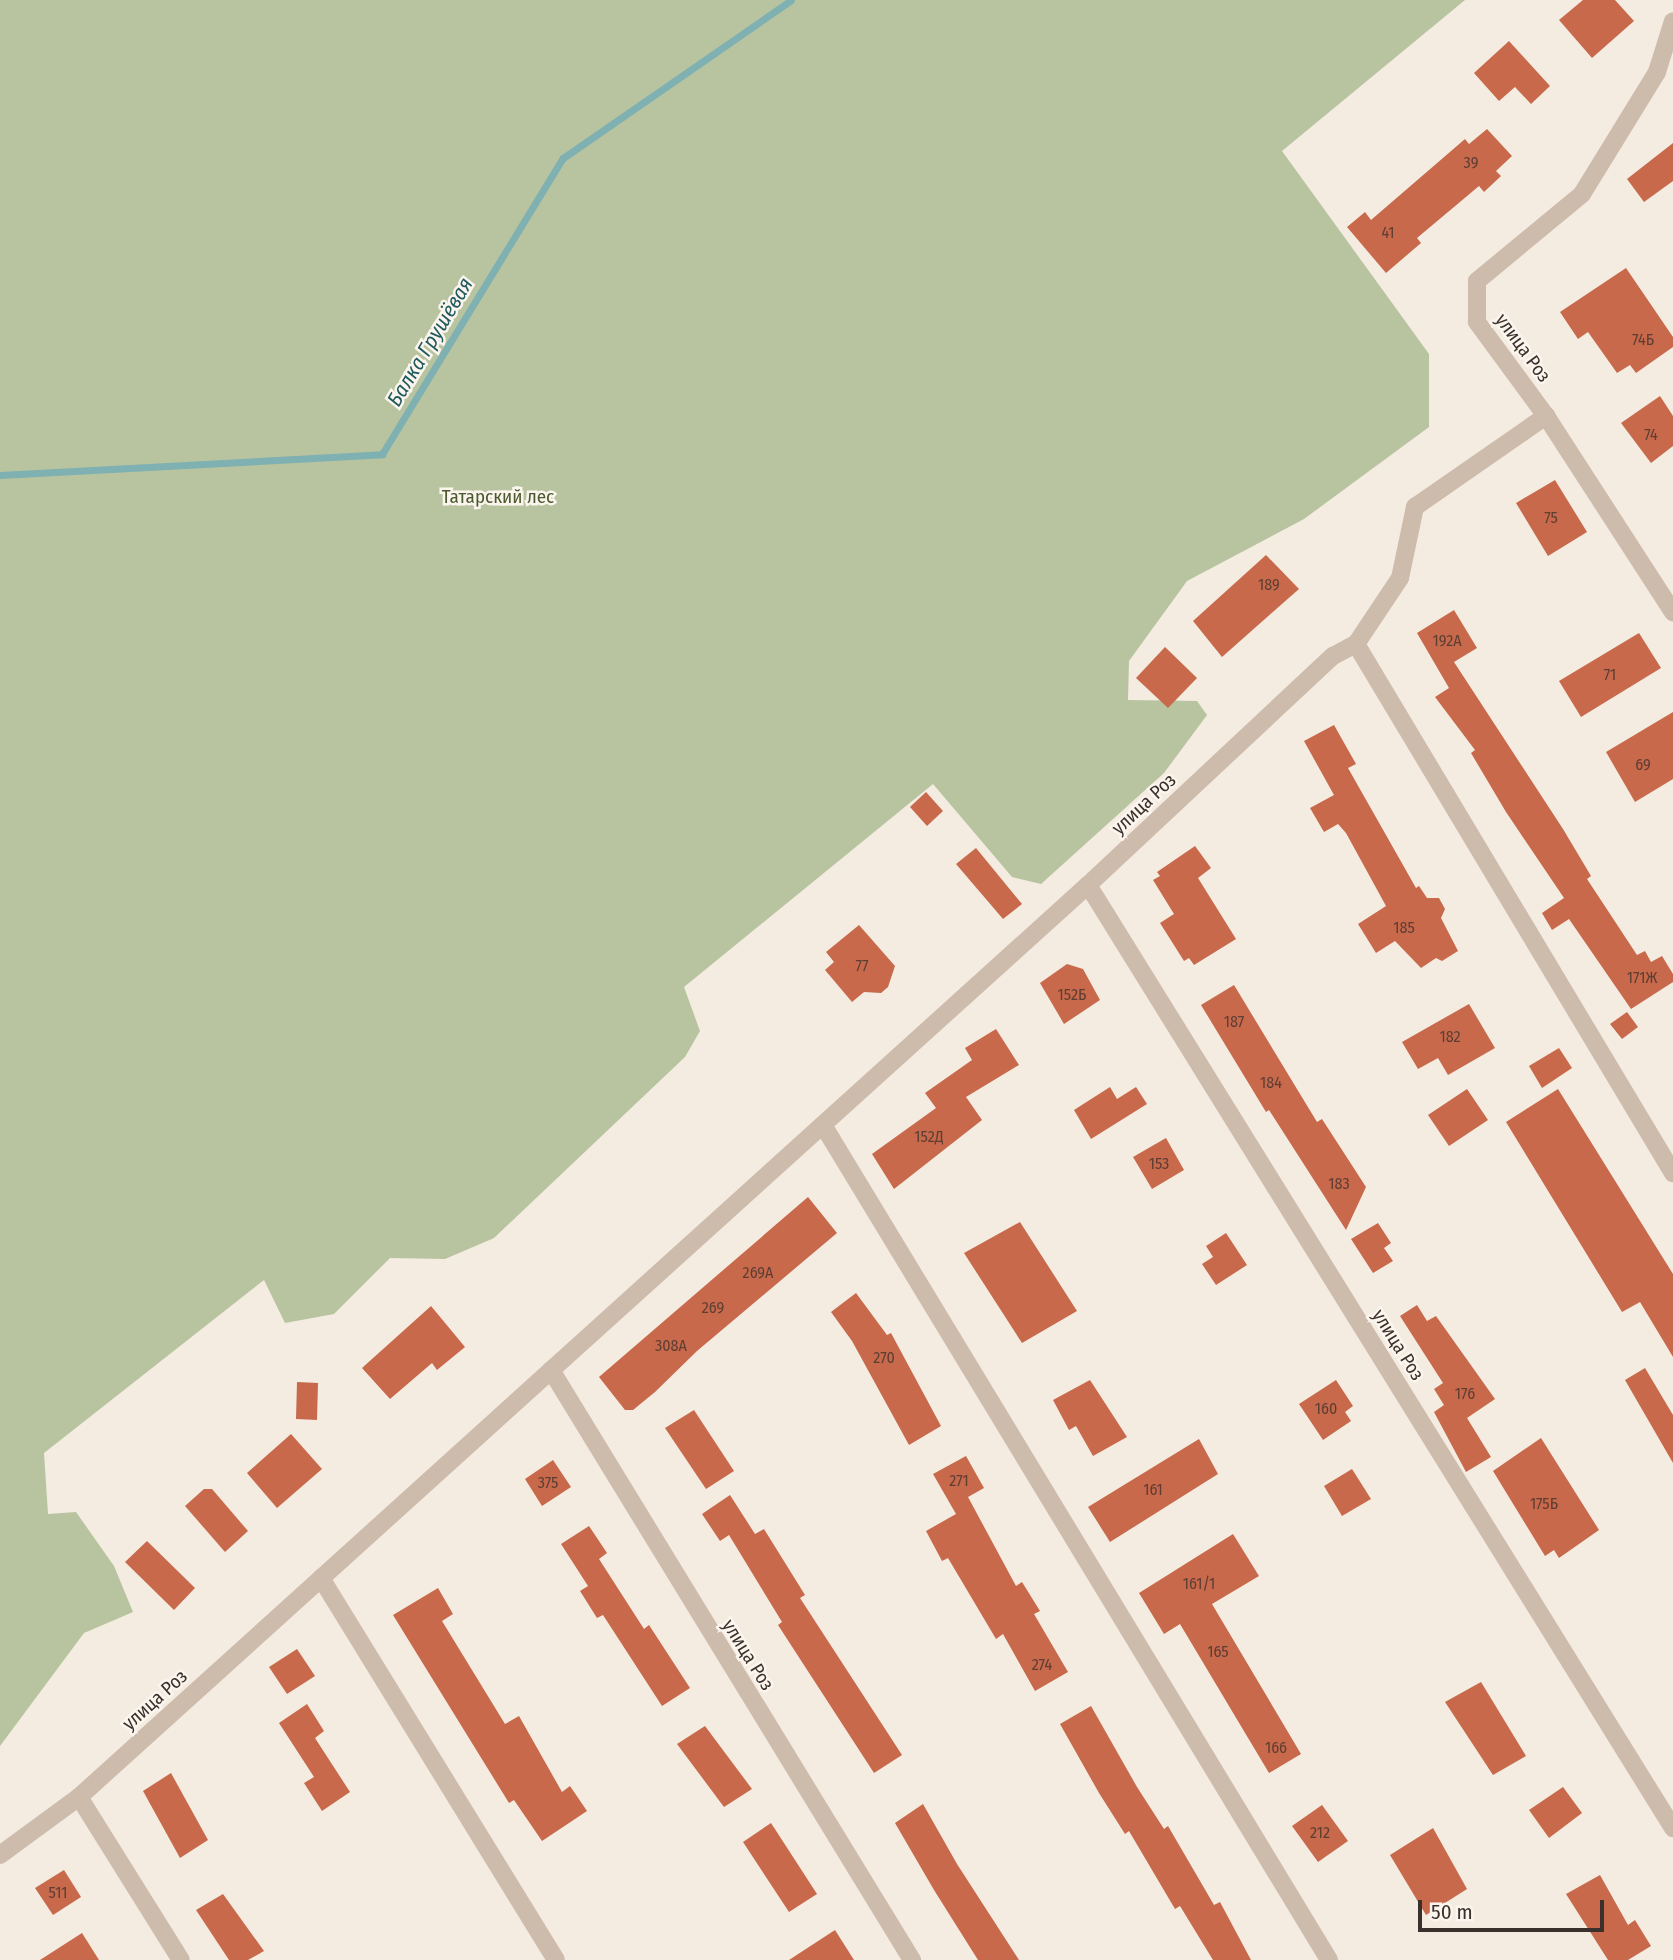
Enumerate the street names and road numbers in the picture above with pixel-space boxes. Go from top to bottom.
street label: улица Роз [1490,309,1556,387]
street label: улица Роз [1107,769,1181,839]
street label: улица Роз [1367,1305,1429,1385]
street label: улица Роз [717,1615,779,1695]
street label: улица Роз [118,1665,192,1735]

